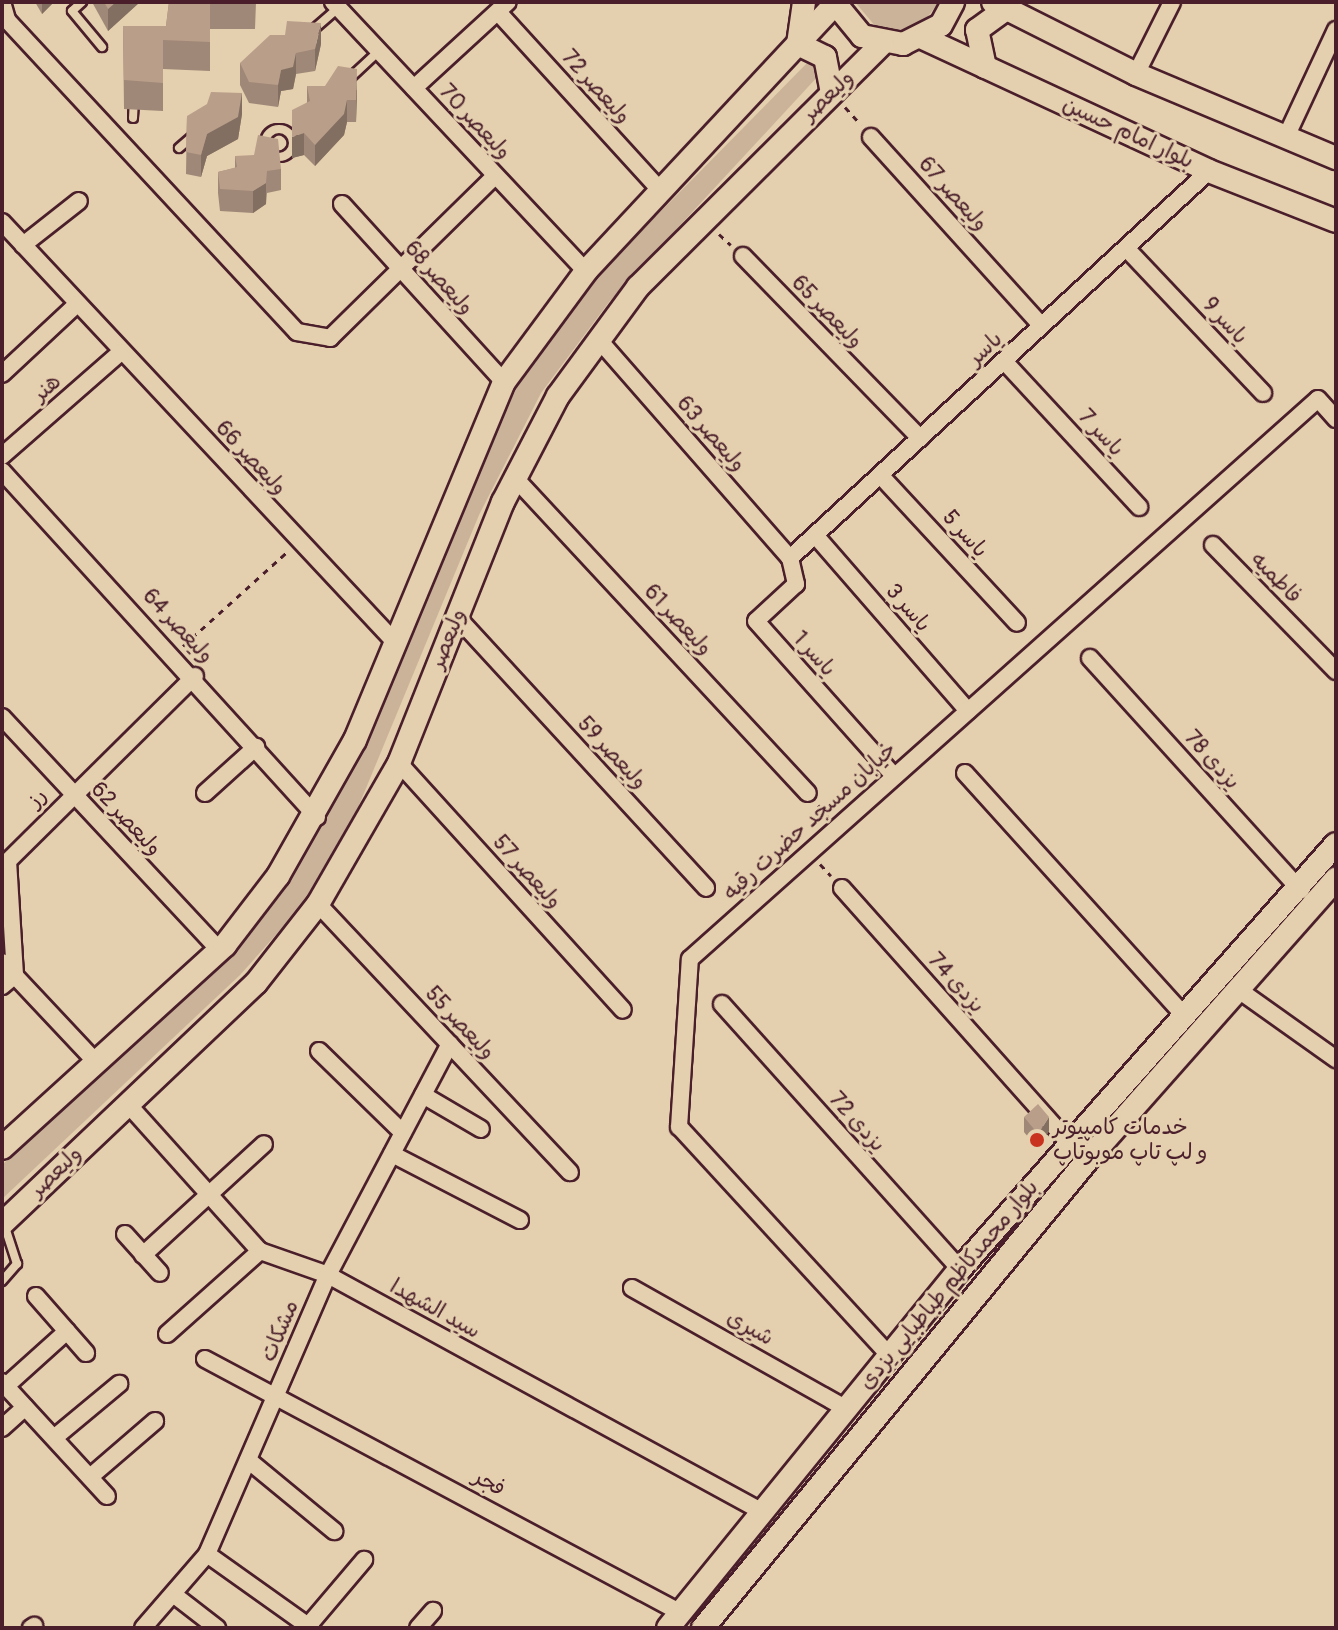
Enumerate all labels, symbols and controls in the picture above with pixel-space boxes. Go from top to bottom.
street label: ولیعصر 72 [556,44,636,130]
street label: ولیعصر [797,65,859,127]
street label: ولیعصر 70 [433,79,517,165]
street label: بلوار امام حسین [1058,91,1198,175]
street label: ولیعصر 67 [913,151,993,237]
street label: ولیعصر 68 [399,235,479,321]
street label: ولیعصر 65 [786,270,868,354]
street label: یاسر 9 [1197,292,1253,350]
street label: یاسر [962,326,1008,372]
street label: هنر [27,369,67,407]
street label: ولیعصر 63 [671,391,751,477]
street label: یاسر 7 [1073,404,1129,462]
street label: ولیعصر 66 [210,415,292,501]
street label: یاسر 5 [937,505,993,563]
street label: فاطمیه [1245,547,1307,609]
street label: یاسر 3 [880,578,936,638]
street label: ولیعصر 61 [638,579,718,661]
street label: ولیعصر 64 [137,583,219,669]
street label: ولیعصر [424,605,472,673]
street label: یاسر 1 [787,626,841,682]
street label: ولیعصر 59 [572,711,652,795]
street label: یزدی 78 [1179,725,1245,795]
street label: خیابان مسجد حضرت رقیه [718,736,902,906]
street label: ولیعصر 62 [85,776,167,862]
street label: رز [22,783,52,813]
street label: ولیعصر 57 [487,830,567,914]
street label: یزدی 74 [922,947,990,1019]
street label: ولیعصر 55 [419,981,501,1065]
street label: یزدی 72 [823,1087,891,1157]
place label: خدمات کامپیوتر و لپ تاپ موبوتاپ [1053,1114,1207,1166]
marker: خدمات کامپیوتر و لپ تاپ موبوتاپ [1028,1131,1046,1149]
street label: ولیعصر [25,1141,87,1203]
street label: بلوار محمدکاظم طباطبایی یزدی [854,1175,1044,1395]
street label: سید الشهدا [385,1273,485,1345]
street label: مشکات [255,1296,305,1366]
street label: شیری [722,1304,778,1352]
street label: فجر [468,1464,510,1502]

